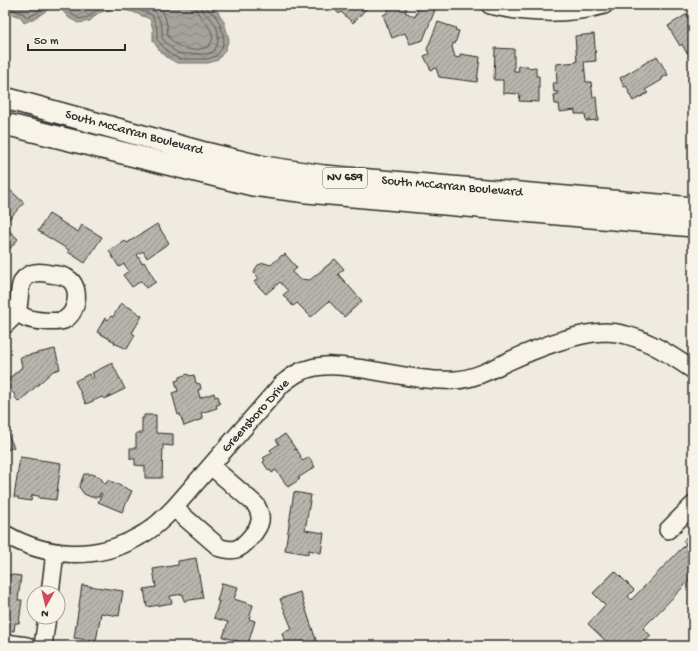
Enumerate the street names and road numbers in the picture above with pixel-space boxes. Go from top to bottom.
street label: South McCarran Boulevard [64,107,206,159]
road number: NV 659 [323,168,367,188]
street label: South McCarran Boulevard [381,173,525,201]
street label: Greensboro Drive [219,376,293,456]

